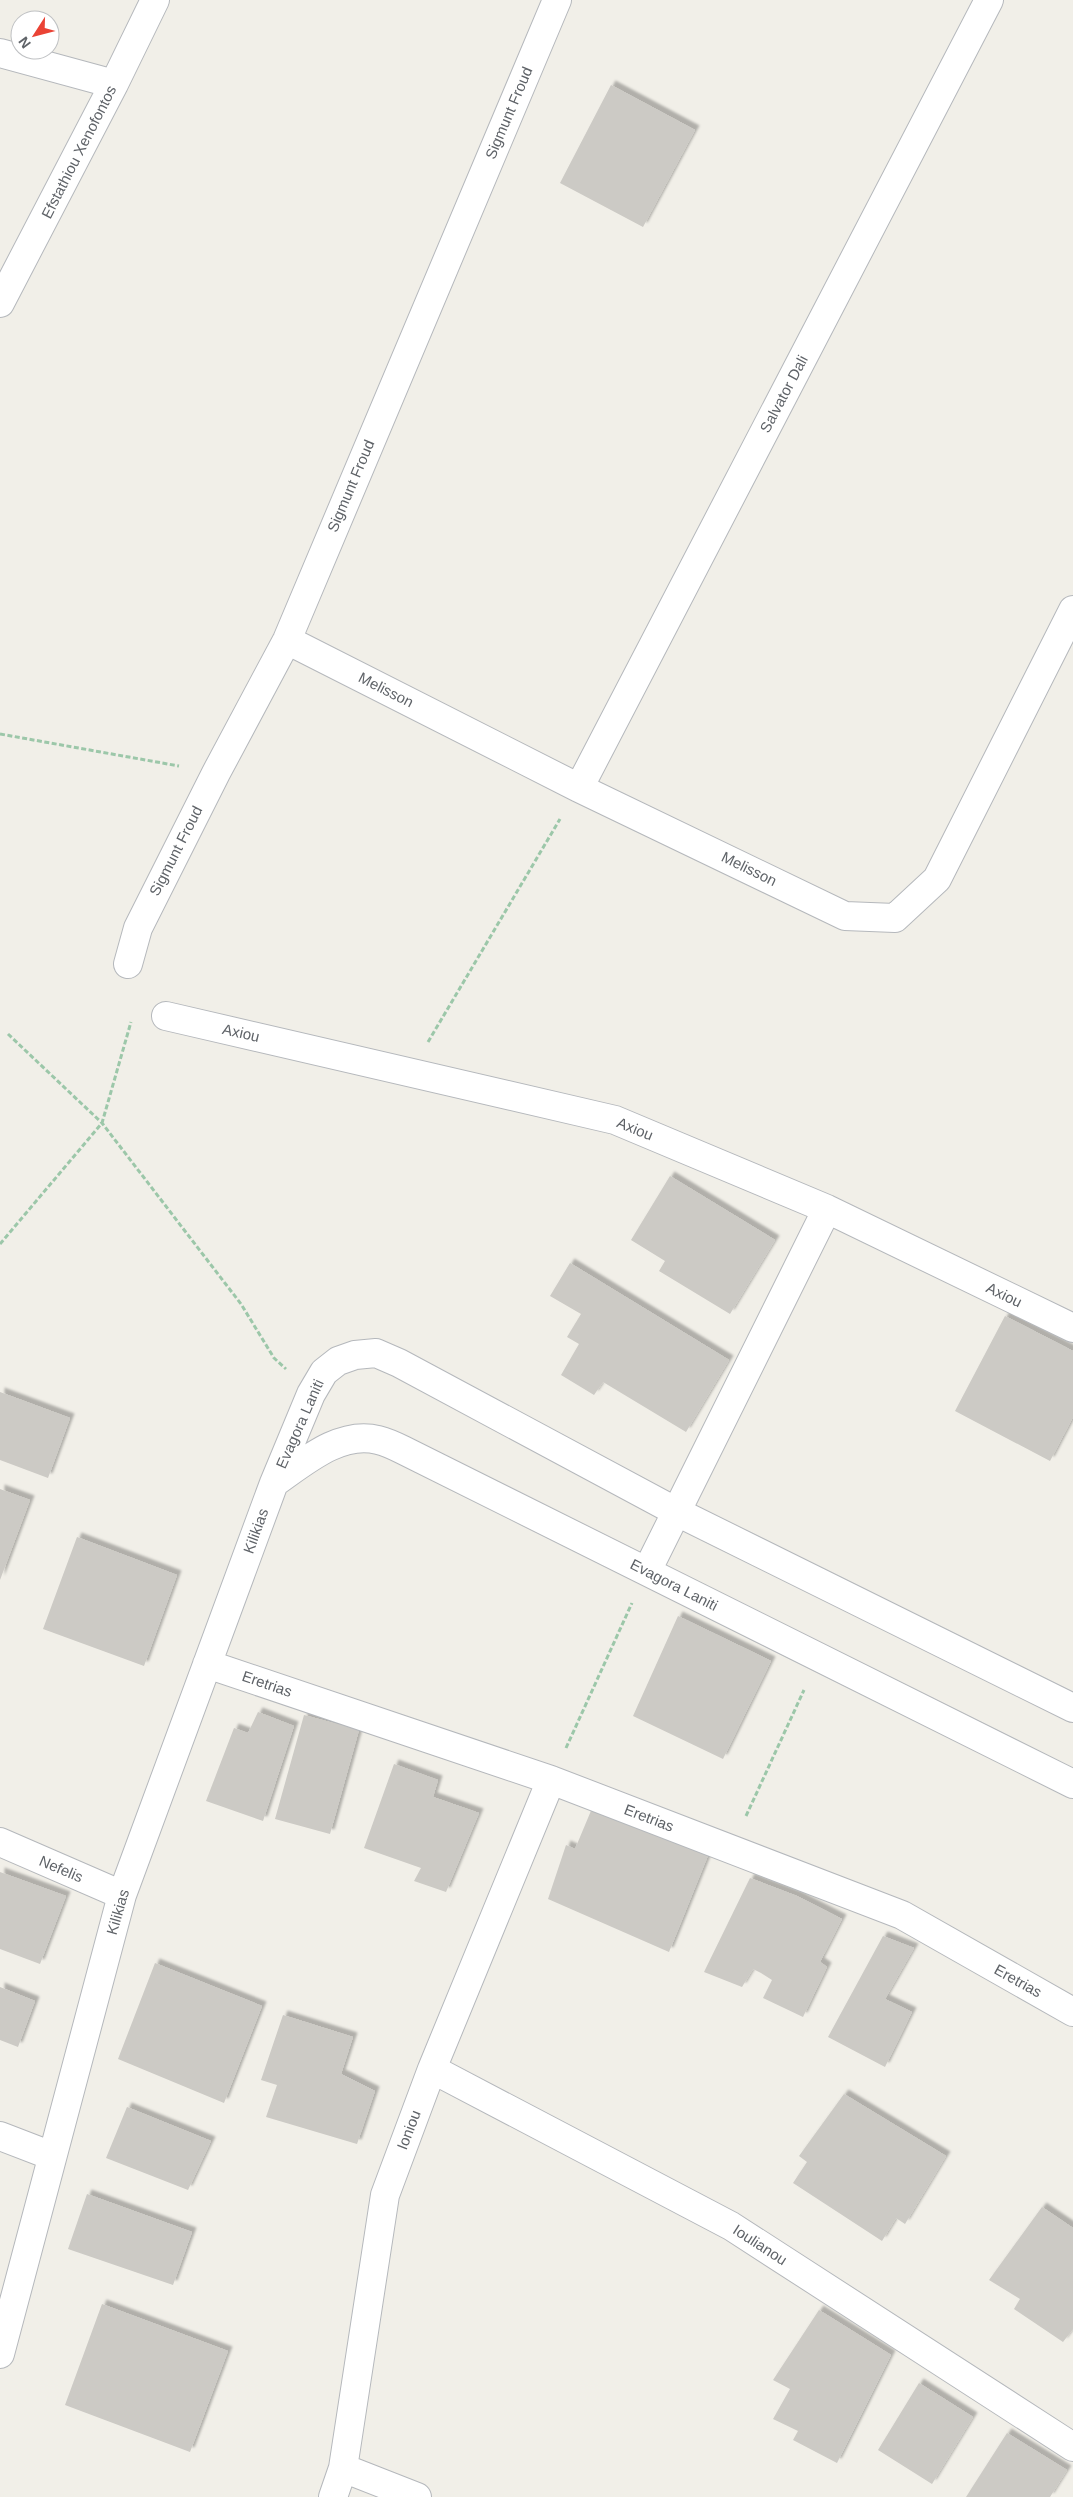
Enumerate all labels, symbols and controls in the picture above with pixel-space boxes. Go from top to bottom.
north arrow [10,10,60,60]
text: N [15,34,34,51]
street label: Sigmunt Froud [481,64,536,161]
street label: Efstathiou Xenofontos [38,83,119,221]
street label: Salvator Dali [756,352,811,435]
street label: Sigmunt Froud [323,437,378,534]
street label: Melisson [356,669,416,711]
street label: Sigmunt Froud [146,803,205,898]
street label: Melisson [719,848,780,889]
street label: Axiou [221,1020,261,1045]
street label: Axiou [615,1114,656,1143]
street label: Axiou [984,1279,1025,1310]
street label: Evagora Laniti [272,1377,327,1471]
street label: Kilikias [240,1506,272,1556]
street label: Evagora Laniti [628,1555,721,1614]
street label: Eretrias [240,1667,294,1700]
street label: Eretrias [622,1800,676,1835]
street label: Nefelis [37,1852,86,1885]
street label: Kilikias [103,1887,132,1937]
street label: Eretrias [992,1961,1045,2001]
street label: Ioniou [393,2108,424,2152]
street label: Ioulianou [730,2221,790,2268]

